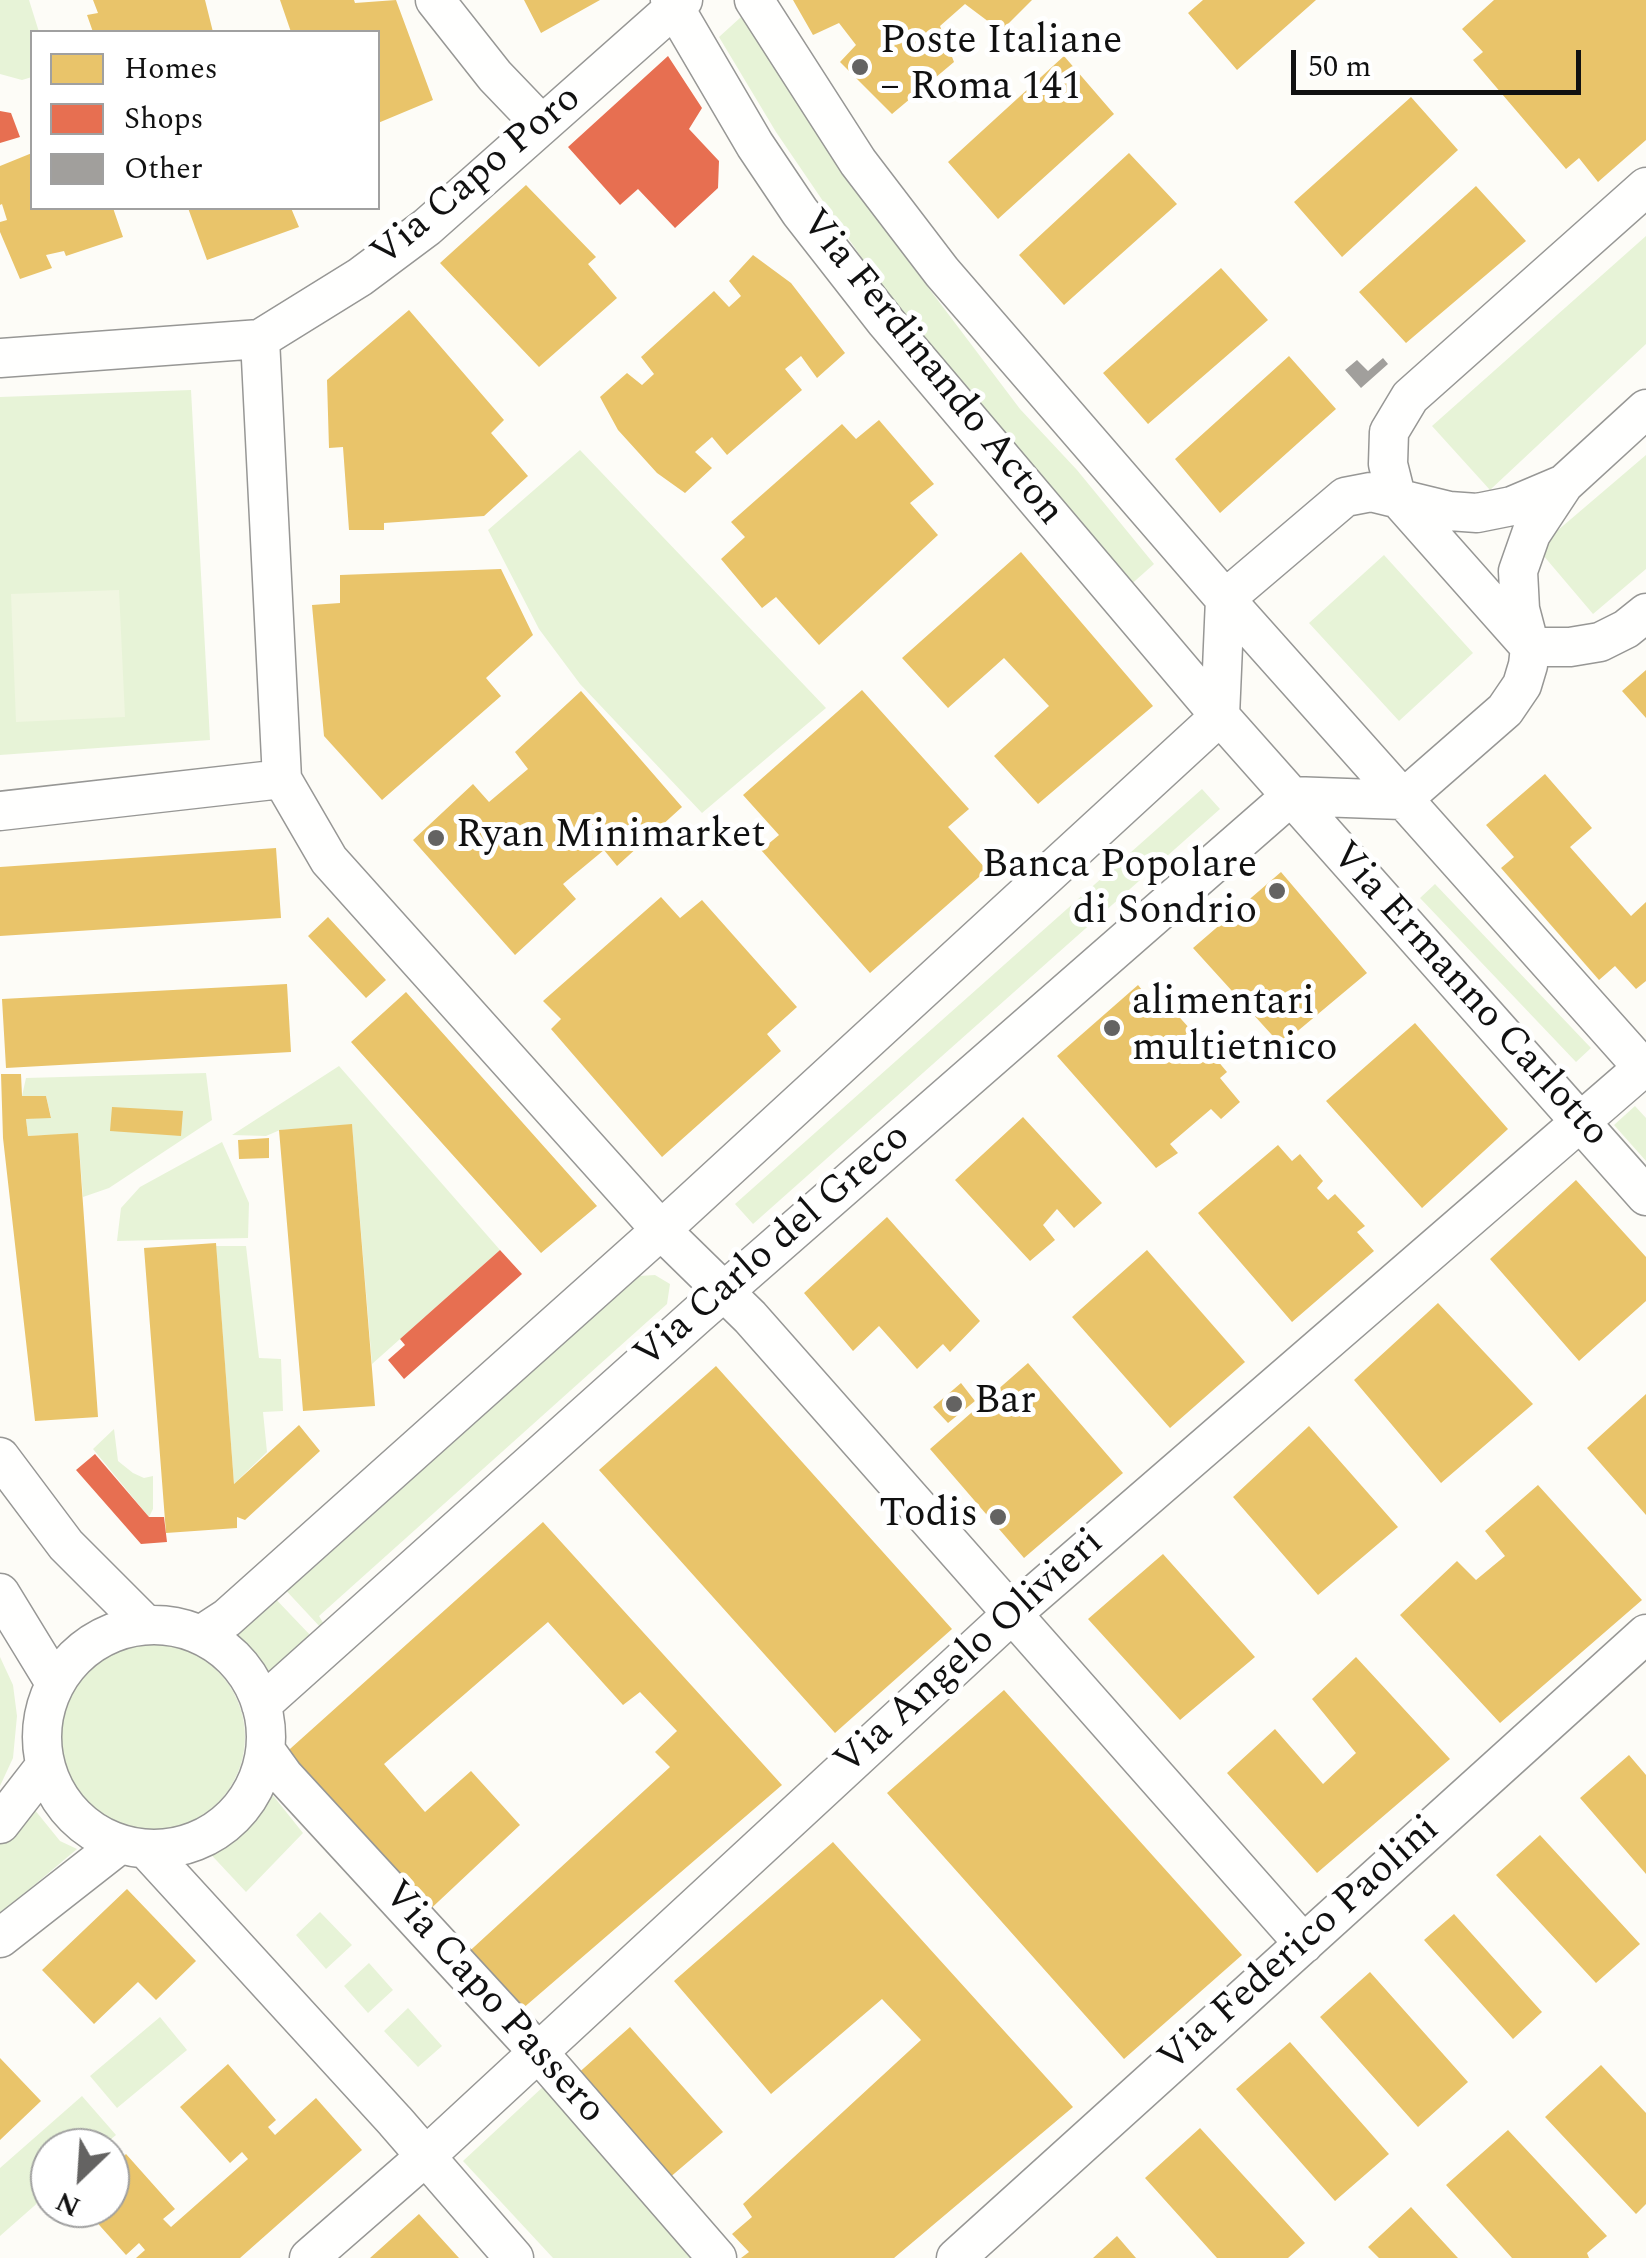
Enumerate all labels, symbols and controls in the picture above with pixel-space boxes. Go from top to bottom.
place label: Poste Italiane – Roma 141 [880,20,1122,114]
legend [30,30,380,210]
scale bar [1296,30,1586,92]
text: 50 m [1308,44,1371,90]
text: Homes [124,46,218,92]
marker: Poste Italiane – Roma 141 [849,56,871,78]
street label: Via Capo Poro [364,77,592,279]
text: Shops [124,96,204,142]
text: Other [124,146,203,192]
street label: Via Ferdinando Acton [788,201,1072,537]
place label: Ryan Minimarket [456,814,766,862]
marker: Ryan Minimarket [425,827,447,849]
street label: Via Ermanno Carlotto [1319,834,1617,1158]
place label: Banca Popolare di Sondrio [982,844,1257,938]
marker: Banca Popolare di Sondrio [1266,880,1288,902]
place label: alimentari multietnico [1132,981,1338,1075]
marker: alimentari multietnico [1101,1017,1123,1039]
street label: Via Carlo del Greco [626,1115,922,1381]
place label: Bar [974,1380,1036,1428]
marker: Bar [943,1393,965,1415]
place label: Todis [879,1493,978,1541]
marker: Todis [987,1506,1009,1528]
street label: Via Angelo Olivieri [827,1521,1115,1787]
street label: Via Federico Paolini [1151,1807,1451,2085]
street label: Via Capo Passero [370,1873,614,2135]
north arrow [30,2128,130,2228]
text: N [49,2180,87,2228]

